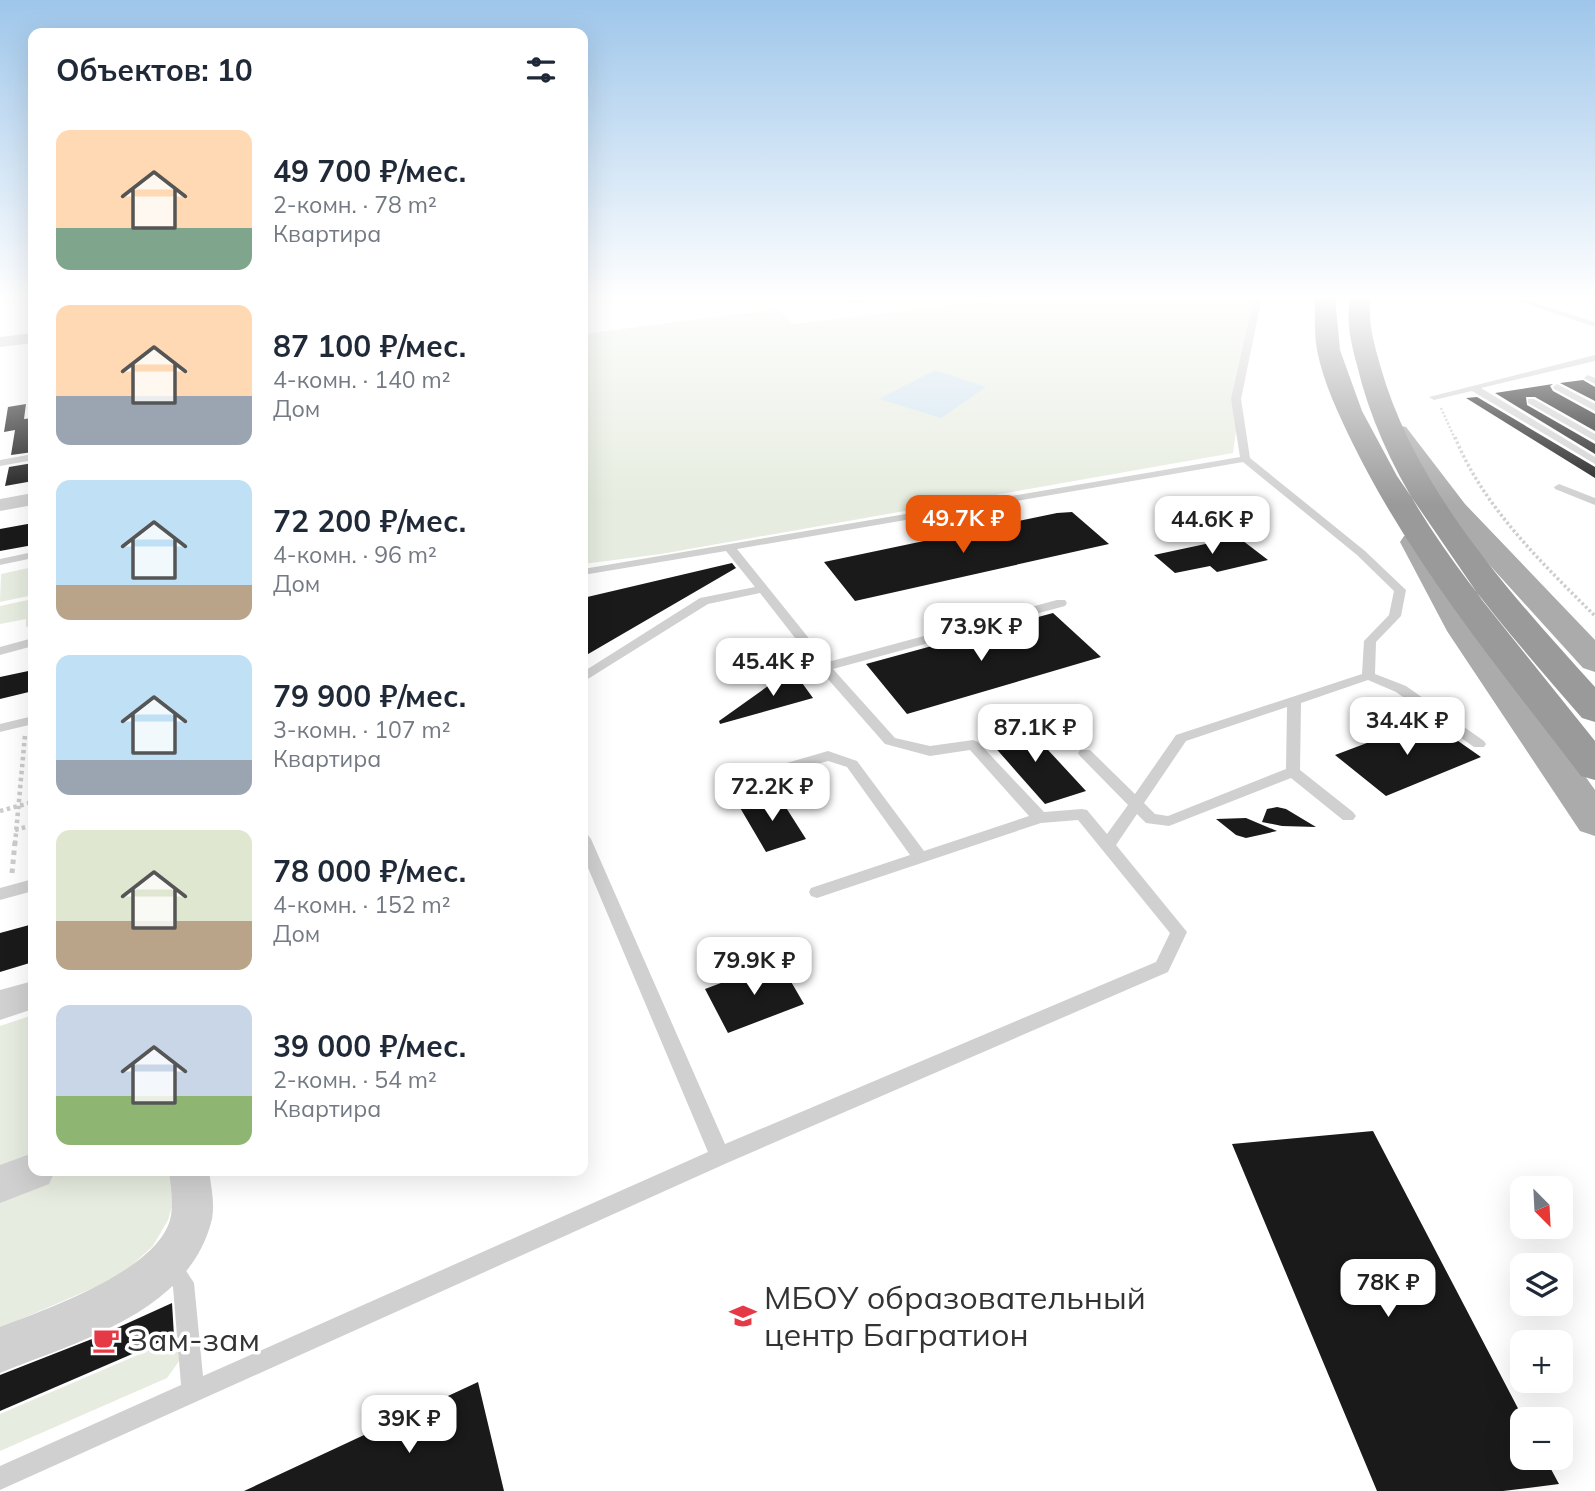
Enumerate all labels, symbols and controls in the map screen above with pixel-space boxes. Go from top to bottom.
text: Объектов: 10 [56,51,253,89]
icon: filters [522,51,560,89]
text: 49 700 ₽/мес. [273,152,466,190]
icon: home [112,158,196,242]
text: 2-комн. · 78 m² [273,190,437,219]
text: Квартира [273,219,381,248]
text: 87 100 ₽/мес. [273,327,466,365]
icon: home [112,333,196,417]
text: 4-комн. · 140 m² [273,365,451,394]
text: Дом [273,394,320,423]
pin: 49.7K ₽ [898,496,1028,555]
pin: 44.6K ₽ [1147,496,1277,556]
text: 72 200 ₽/мес. [273,502,466,540]
text: 49.7K ₽ [922,503,1004,532]
text: 44.6K ₽ [1171,504,1253,533]
icon: home [112,508,196,592]
text: 4-комн. · 96 m² [273,540,437,569]
text: Дом [273,569,320,598]
pin: 73.9K ₽ [916,604,1046,663]
text: 73.9K ₽ [940,611,1022,640]
pin: 45.4K ₽ [708,638,838,698]
text: 45.4K ₽ [732,646,814,675]
text: 79 900 ₽/мес. [273,677,466,715]
icon: home [112,683,196,767]
pin: 34.4K ₽ [1342,698,1472,757]
pin: 87.1K ₽ [970,704,1100,764]
text: 34.4K ₽ [1366,705,1448,734]
text: 87.1K ₽ [994,712,1076,741]
text: 3-комн. · 107 m² [273,715,451,744]
text: Квартира [273,744,381,773]
pin: 72.2K ₽ [707,764,837,823]
text: 72.2K ₽ [731,771,813,800]
text: 78 000 ₽/мес. [273,852,466,890]
icon: home [112,858,196,942]
text: 4-комн. · 152 m² [273,890,451,919]
text: Дом [273,919,320,948]
pin: 79.9K ₽ [689,937,819,997]
text: 79.9K ₽ [713,945,795,974]
text: 39 000 ₽/мес. [273,1027,466,1065]
icon: home [112,1033,196,1117]
text: 2-комн. · 54 m² [273,1065,437,1094]
text: Квартира [273,1094,381,1123]
north arrow [1510,1176,1573,1239]
map controls [1510,1176,1573,1470]
button: layers [1510,1253,1573,1316]
pin: 78K ₽ [1339,1260,1437,1319]
text: 78K ₽ [1356,1267,1420,1296]
place label: МБОУ образовательный центр Багратион [764,1277,1146,1354]
school or university icon: МБОУ образовательный центр Багратион [728,1301,758,1331]
place label: Зам-зам [127,1319,260,1359]
cafe icon: Зам-зам [91,1325,121,1355]
button: + [1510,1330,1573,1393]
pin: 39K ₽ [360,1396,458,1455]
text: 39K ₽ [377,1403,441,1432]
button: − [1510,1407,1573,1470]

